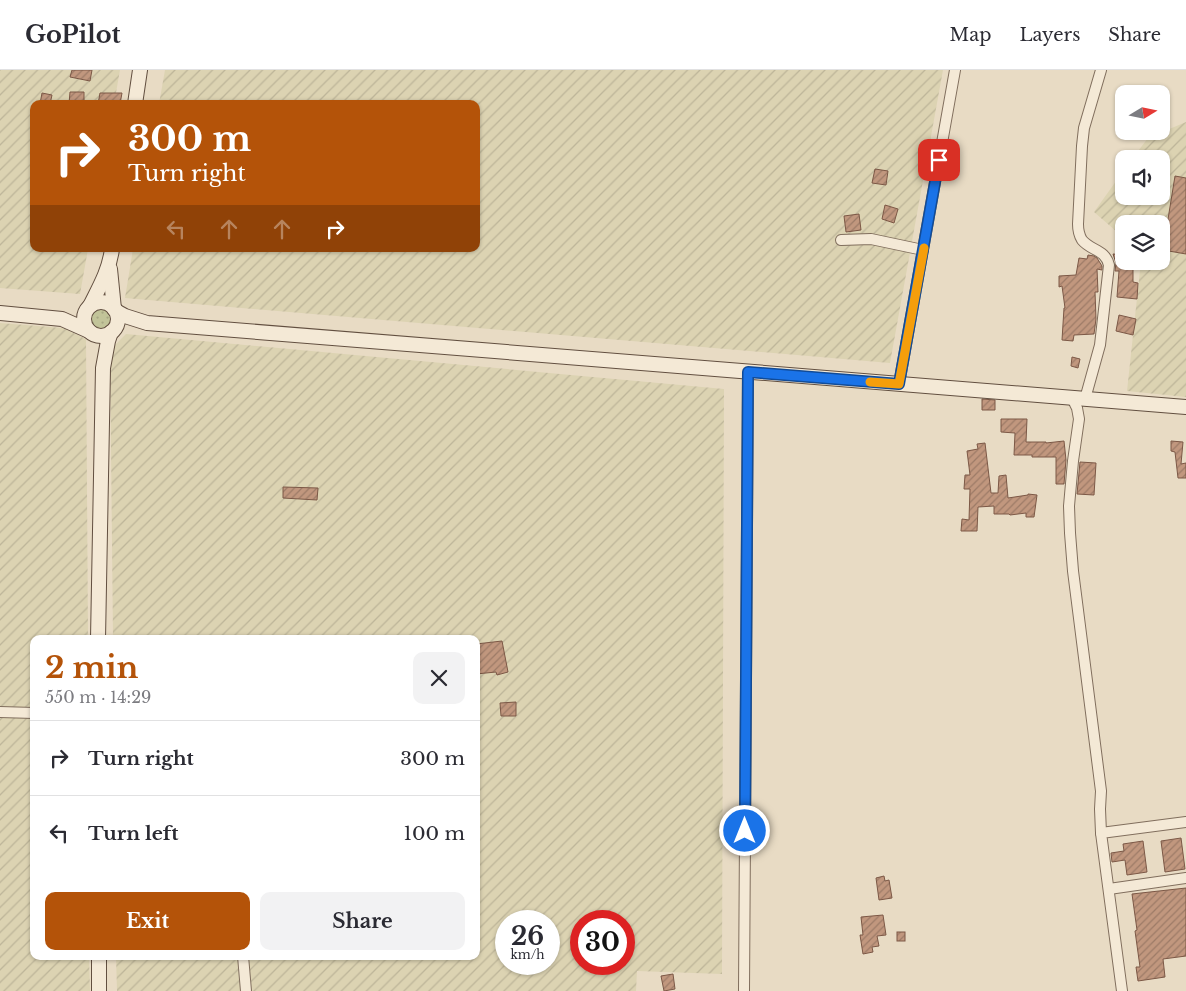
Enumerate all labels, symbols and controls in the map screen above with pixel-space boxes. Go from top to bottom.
text: GoPilot [25,20,121,49]
text: Map [950,24,991,46]
text: Layers [1019,24,1080,46]
text: Share [1108,24,1161,46]
north arrow [1115,85,1170,140]
map controls [1115,85,1170,270]
text: 300 m [128,117,251,160]
icon: right [45,120,110,185]
pin [918,139,960,181]
icon: arrive [925,146,953,174]
button: sound [1115,150,1170,205]
text: Turn right [128,160,246,187]
icon: left [162,215,190,243]
icon: ahead [215,215,243,243]
icon: ahead [268,215,296,243]
icon: right [321,215,349,243]
button: layers [1115,215,1170,270]
text: 2 min [45,649,138,686]
button: close [413,652,465,704]
text: 550 m · 14:29 [45,687,151,707]
icon: right [45,744,73,772]
text: Turn right [88,747,194,770]
text: 300 m [400,747,465,770]
position arrow [718,804,770,856]
icon: left [45,819,73,847]
text: Turn left [88,822,179,845]
text: 100 m [404,822,465,845]
button: Exit [45,892,250,950]
button: Share [260,892,465,950]
speed limit sign: 30 [570,910,635,975]
text: 26 [511,921,544,952]
text: km/h [510,947,545,962]

